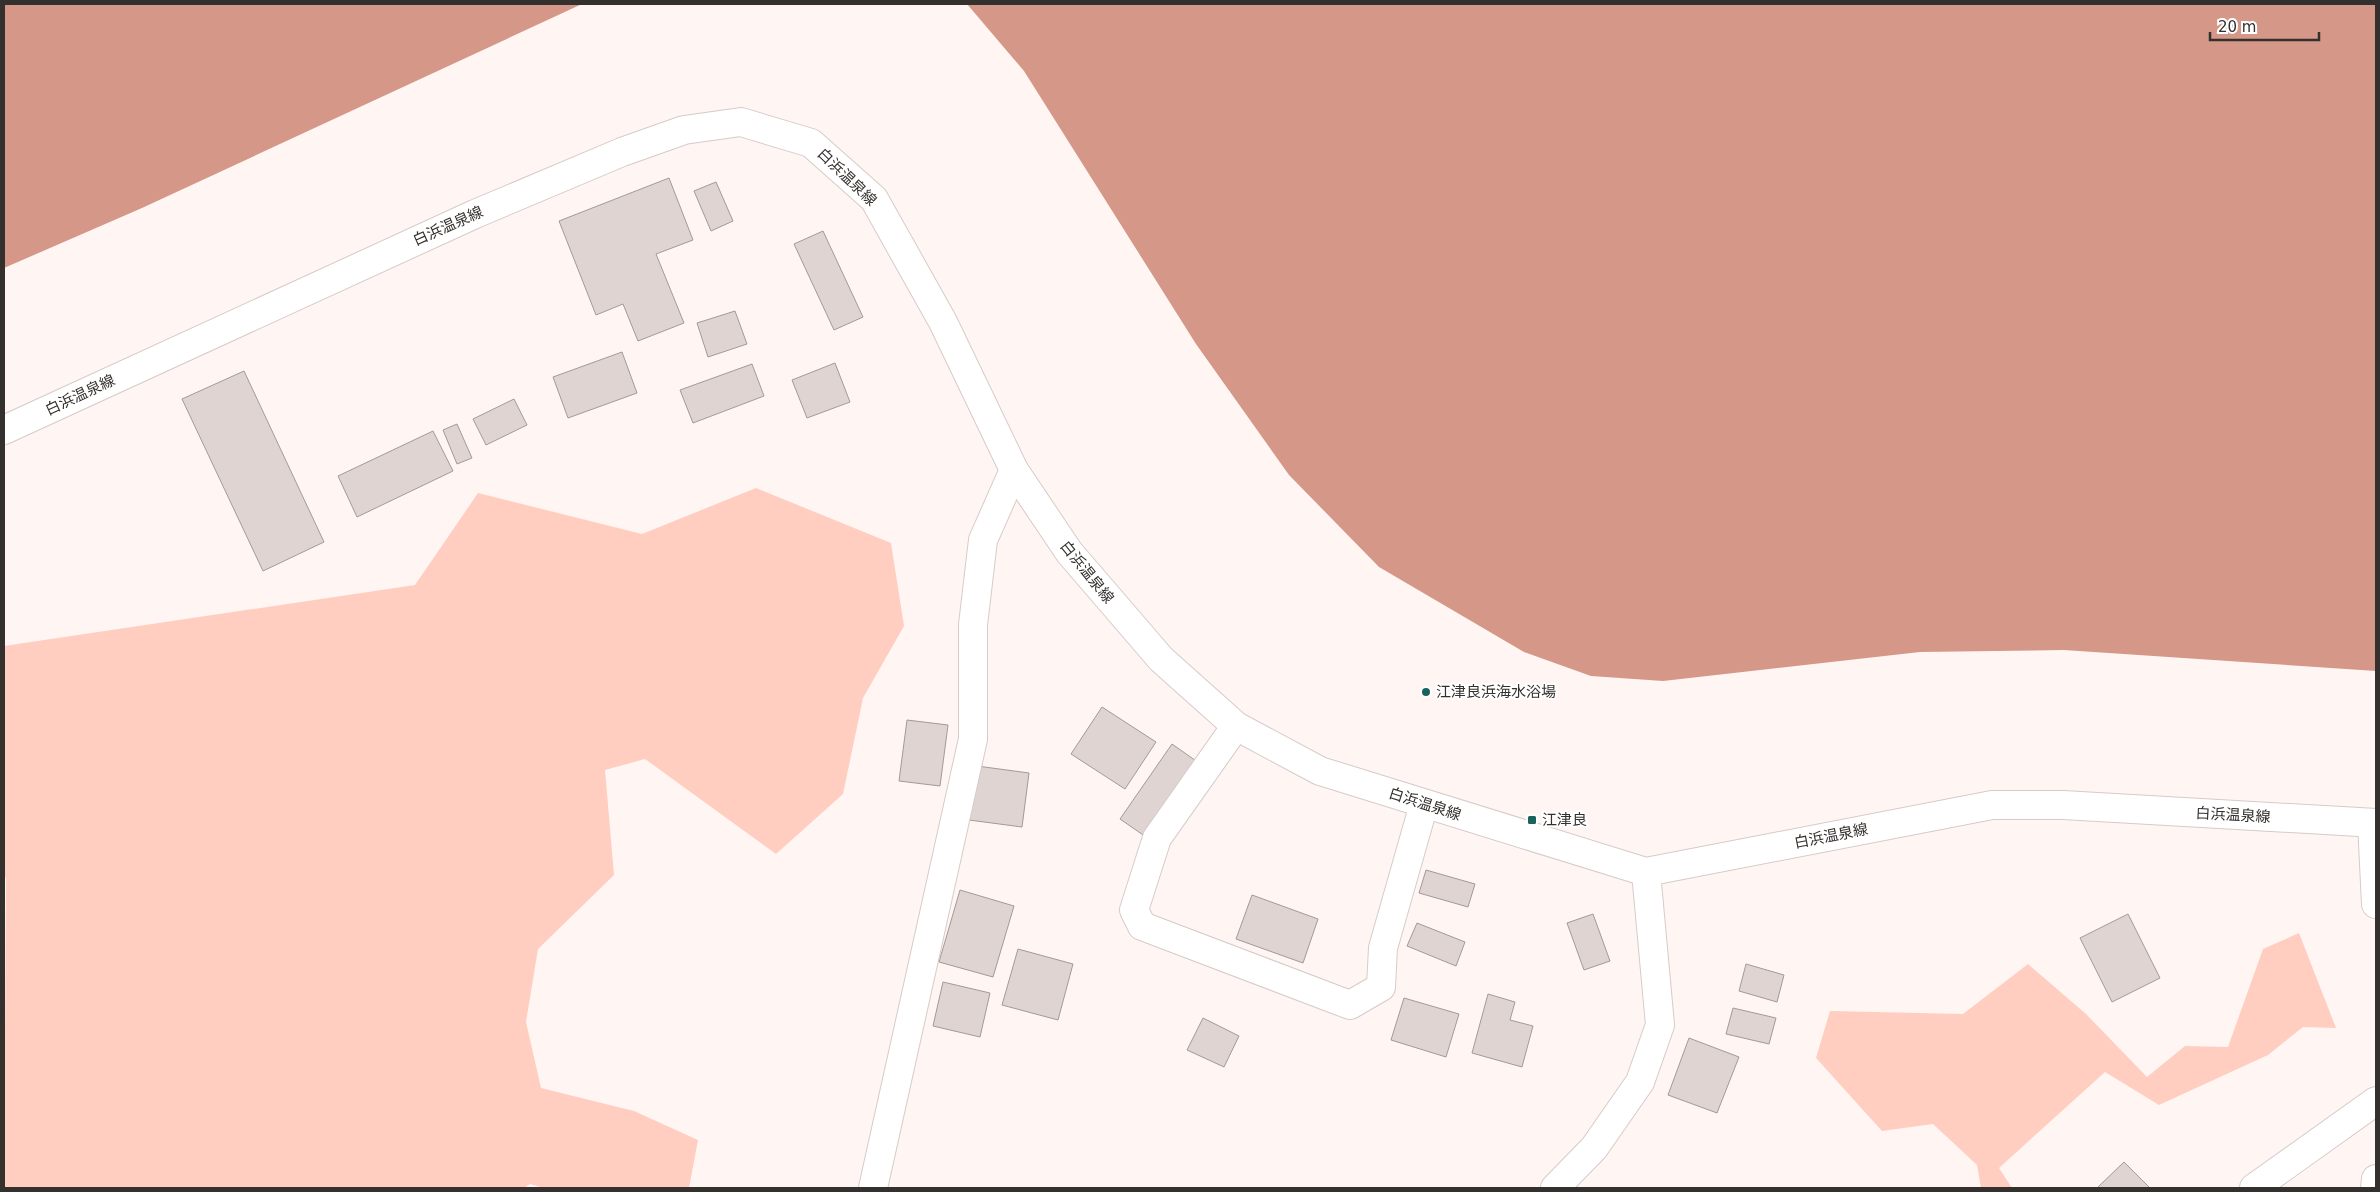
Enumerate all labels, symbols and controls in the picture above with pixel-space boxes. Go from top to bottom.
scale bar [2210,10,2319,42]
text: 20 m [2218,18,2256,36]
street label: 白浜温泉線 [814,144,880,210]
street label: 白浜温泉線 [410,203,486,249]
street label: 白浜温泉線 [42,371,118,419]
street label: 白浜温泉線 [1056,537,1118,607]
place label: 江津良浜海水浴場 [1436,683,1556,701]
marker: 江津良浜海水浴場 [1420,686,1432,698]
street label: 白浜温泉線 [1387,784,1463,824]
street label: 白浜温泉線 [2195,804,2271,826]
place label: 江津良 [1542,811,1587,829]
marker: 江津良 [1526,814,1538,826]
street label: 白浜温泉線 [1792,820,1870,852]

